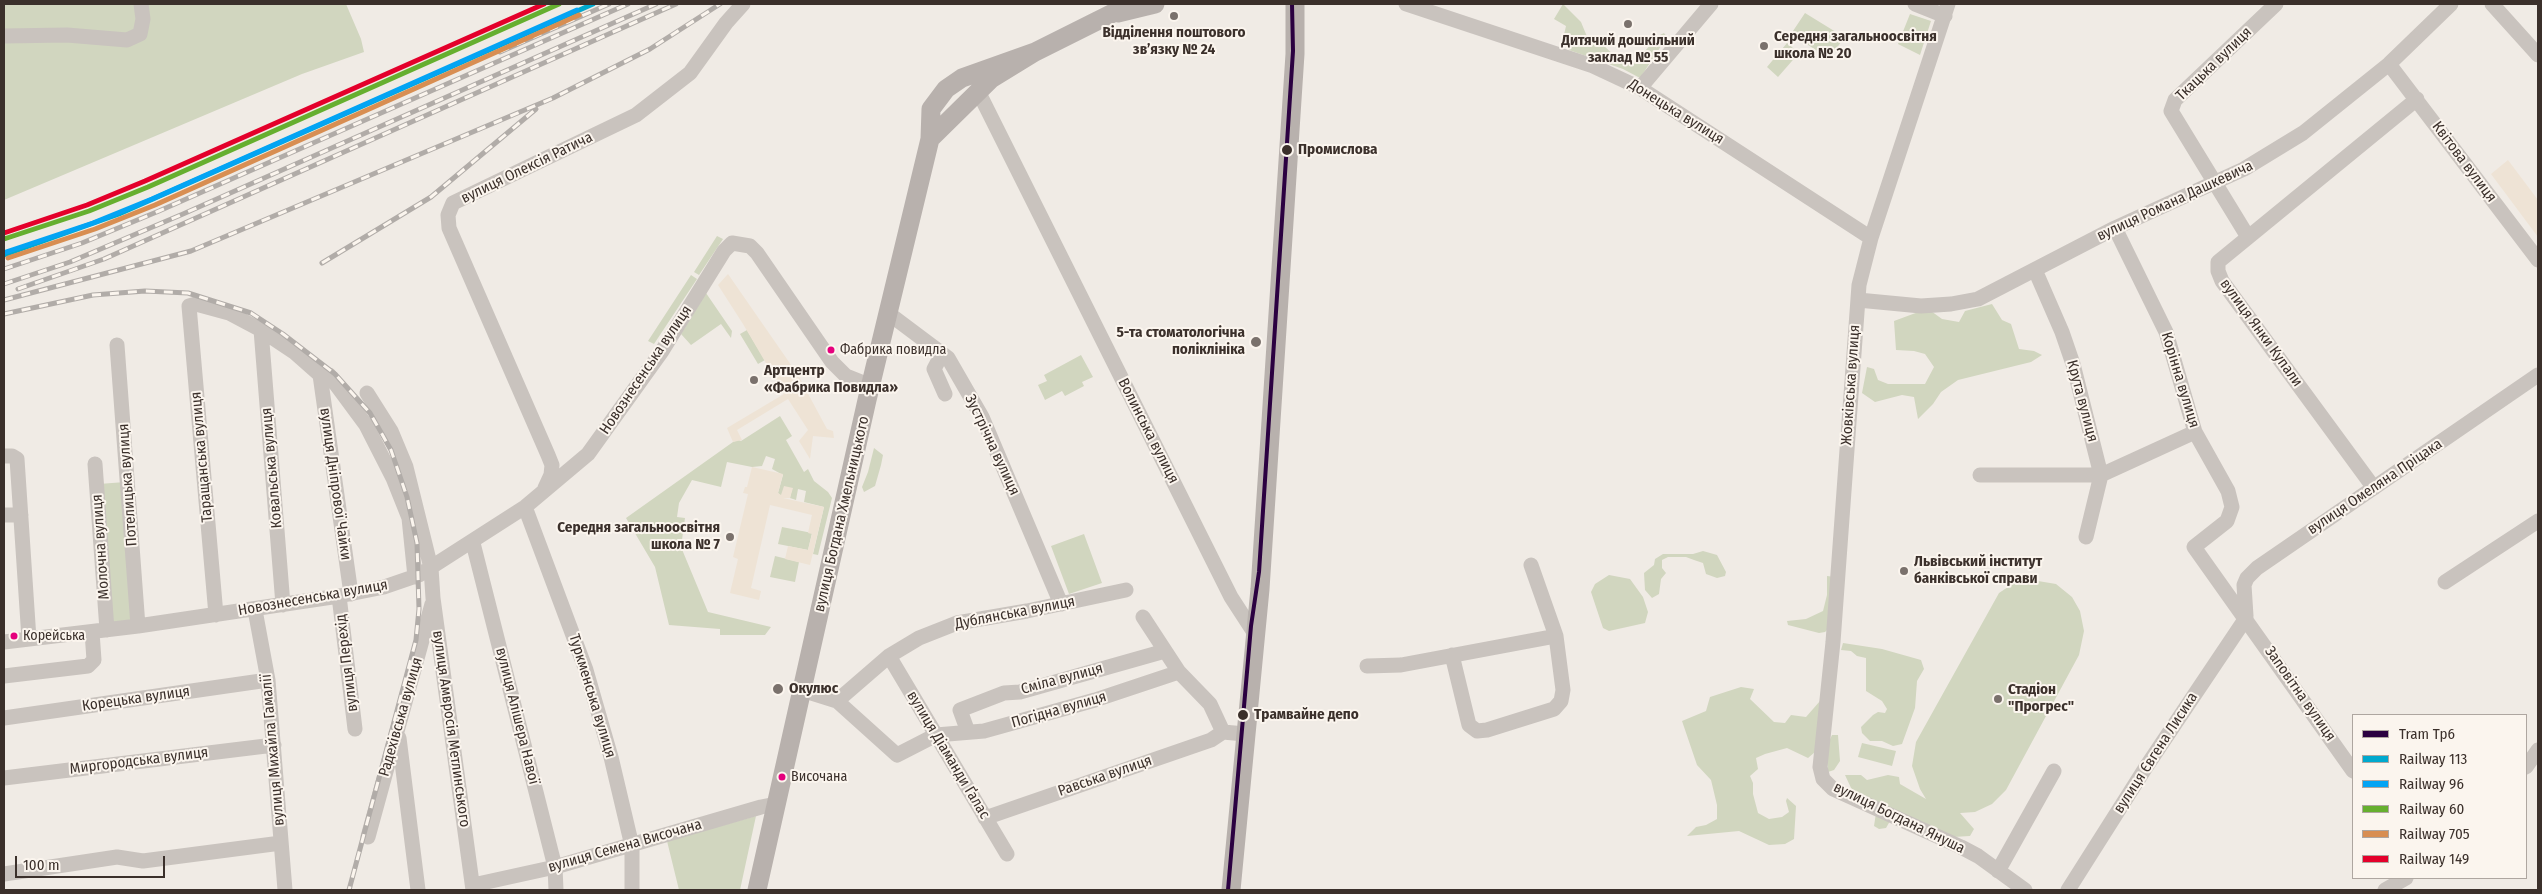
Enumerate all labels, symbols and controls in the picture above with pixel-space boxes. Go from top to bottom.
marker: Відділення поштового зв’язку № 24 [1168,10,1180,22]
marker: Дитячий дошкільний заклад № 55 [1622,18,1634,30]
street label: Ткацька вулиця [2172,23,2256,105]
place label: Відділення поштового зв’язку № 24 [1102,24,1246,59]
place label: Середня загальноосвітня школа № 20 [1774,28,1937,63]
place label: Дитячий дошкільний заклад № 55 [1561,32,1695,67]
marker: Середня загальноосвітня школа № 20 [1758,40,1770,52]
street label: Донецька вулиця [1625,75,1727,149]
street label: Квітова вулиця [2428,118,2500,206]
street label: вулиця Олексія Ратича [458,128,596,208]
place label: Промислова [1298,141,1378,159]
marker: Промислова [1280,143,1294,157]
street label: вулиця Романа Дашкевича [2094,157,2256,245]
street label: вулиця Янки Купали [2216,276,2306,390]
street label: Новознесенська вулиця [596,302,696,438]
place label: 5-та стоматологічна поліклініка [1116,324,1245,359]
street label: Жовківська вулиця [1838,324,1864,446]
street label: Корінна вулиця [2157,330,2203,430]
marker: 5-та стоматологічна поліклініка [1249,335,1263,349]
place label: Фабрика повидла [840,342,946,358]
marker: Фабрика повидла [826,345,836,355]
street label: Крута вулиця [2062,358,2102,444]
place label: Артцентр «Фабрика Повидла» [764,362,898,397]
marker: Артцентр «Фабрика Повидла» [748,374,760,386]
street label: Волинська вулиця [1114,375,1182,487]
street label: Таращанська вулиця [187,391,217,523]
street label: Зустрічна вулиця [961,392,1023,498]
street label: Ковальська вулиця [258,407,286,529]
street label: вулиця Дніпрової Чайки [315,407,355,561]
street label: вулиця Богдана Хмельницького [811,414,873,614]
street label: Потелицька вулиця [115,423,141,547]
street label: вулиця Омеляна Пріцака [2304,435,2446,539]
street label: Молочна вулиця [88,494,114,600]
place label: Середня загальноосвітня школа № 7 [557,519,720,554]
marker: Середня загальноосвітня школа № 7 [724,531,736,543]
place label: Львівський інститут банківської справи [1914,553,2042,588]
marker: Львівський інститут банківської справи [1898,565,1910,577]
street label: Новознесенська вулиця [237,576,389,620]
street label: Дублянська вулиця [954,593,1076,633]
street label: вулиця Перехід [332,613,362,713]
place label: Корейська [23,628,85,644]
street label: вулиця Амвросія Метлинського [428,629,474,829]
marker: Корейська [9,631,19,641]
street label: Туркменська вулиця [565,632,619,760]
street label: Заповітна вулиця [2261,643,2339,745]
street label: вулиця Алішера Навої [491,646,543,786]
street label: Радехівська вулиця [375,655,427,779]
street label: Сміла вулиця [1019,659,1105,699]
street label: вулиця Михайла Гамалії [257,673,289,827]
place label: Окулюс [789,680,838,698]
place label: Стадіон "Прогрес" [2008,681,2074,716]
marker: Окулюс [771,682,785,696]
street label: Корецька вулиця [81,683,191,715]
street label: вулиця Діаманди Ґалас [903,688,993,822]
street label: Погідна вулиця [1009,688,1109,732]
street label: вулиця Євгена Лисика [2110,689,2202,817]
marker: Стадіон "Прогрес" [1992,693,2004,705]
place label: Трамвайне депо [1254,706,1359,724]
marker: Трамвайне депо [1236,708,1250,722]
legend [2352,714,2527,879]
text: Tram Тр6 [2399,725,2455,743]
street label: Миргородська вулиця [69,744,209,778]
text: Railway 113 [2399,750,2467,768]
street label: Равська вулиця [1056,752,1154,800]
place label: Височана [791,769,847,785]
marker: Височана [777,772,787,782]
text: Railway 96 [2399,775,2464,793]
street label: вулиця Богдана Януша [1830,778,1968,858]
text: Railway 60 [2399,800,2464,818]
street label: вулиця Семена Височана [546,815,704,877]
text: Railway 705 [2399,825,2470,843]
scale bar [18,846,168,878]
text: Railway 149 [2399,850,2469,868]
text: 100 m [23,856,60,874]

